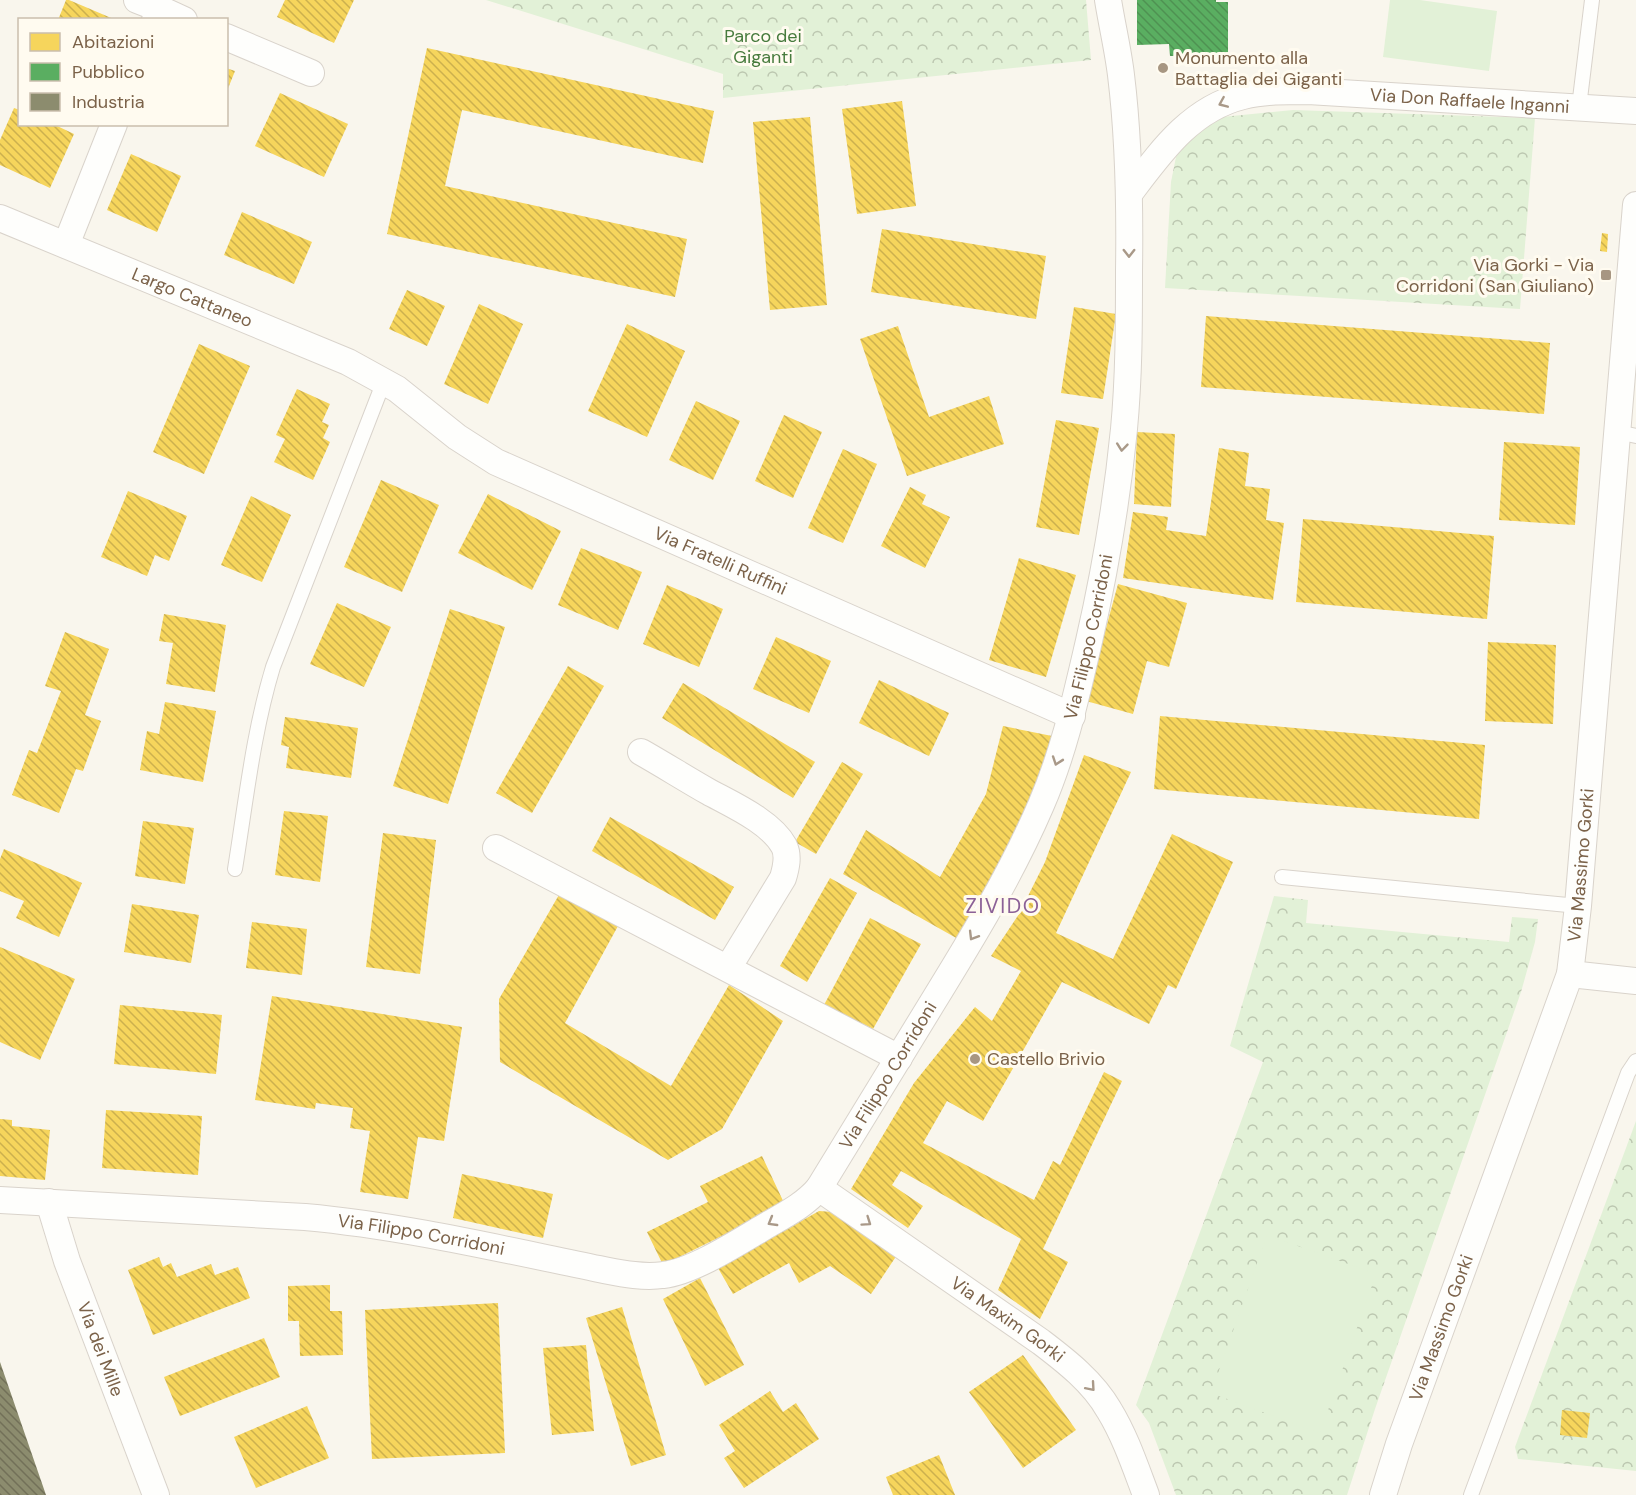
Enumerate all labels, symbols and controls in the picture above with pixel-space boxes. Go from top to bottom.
legend [18,18,228,126]
park label: Parco dei Giganti [724,24,802,69]
text: Abitazioni [72,30,154,54]
place label: Monumento alla Battaglia dei Giganti [1175,46,1342,91]
text: Pubblico [72,60,145,84]
marker: Monumento alla Battaglia dei Giganti [1156,61,1170,75]
street label: Via Don Raffaele Inganni [1369,83,1570,119]
text: Industria [72,90,145,114]
one-way arrow [1218,96,1229,108]
one-way arrow [1123,248,1135,257]
place label: Via Gorki - Via Corridoni (San Giuliano) [1396,253,1594,298]
street label: Largo Cattaneo [128,262,256,333]
marker: Via Gorki - Via Corridoni (San Giuliano) [1599,268,1613,282]
one-way arrow [1116,443,1129,452]
street label: Via Fratelli Ruffini [650,521,791,601]
street label: Via Filippo Corridoni [1058,552,1118,723]
one-way arrow [1052,755,1065,766]
street label: Via Massimo Gorki [1562,787,1600,943]
district label: ZIVIDO [966,892,1040,920]
one-way arrow [968,930,980,940]
street label: Via Filippo Corridoni [834,997,942,1154]
place label: Castello Brivio [987,1047,1105,1071]
marker: Castello Brivio [968,1052,982,1066]
street label: Via Filippo Corridoni [336,1209,507,1261]
one-way arrow [861,1214,871,1226]
one-way arrow [768,1215,778,1226]
street label: Via Massimo Gorki [1404,1251,1479,1404]
street label: Via Maxim Gorki [946,1271,1070,1368]
street label: Via dei Mille [72,1298,129,1400]
one-way arrow [1084,1380,1095,1391]

